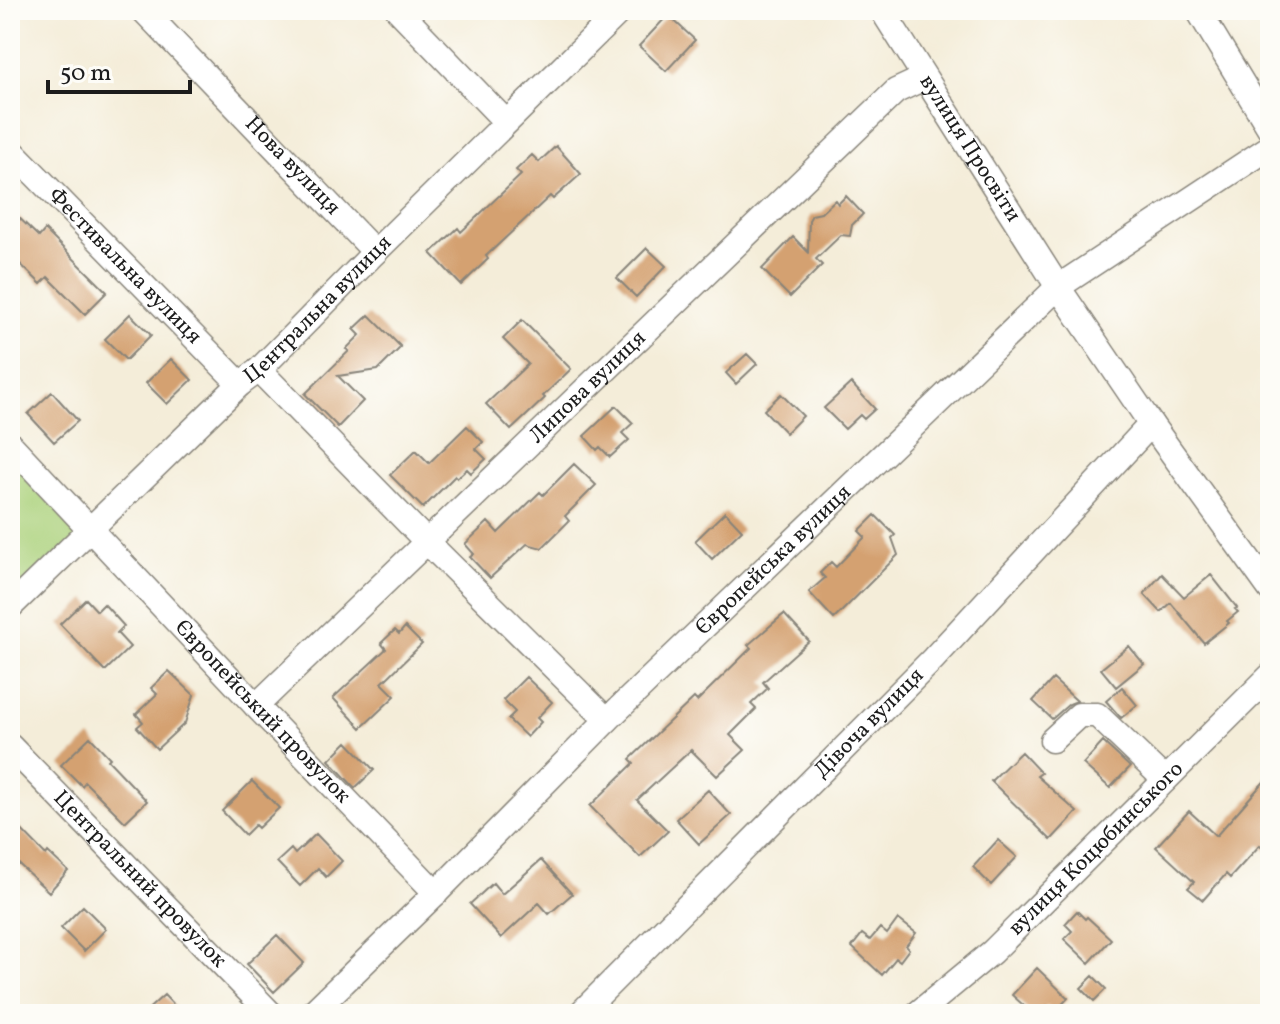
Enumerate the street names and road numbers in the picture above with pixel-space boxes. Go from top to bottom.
street label: вулиця Просвіти [911,69,1028,228]
street label: Нова вулиця [237,109,348,222]
street label: Фестивальна вулиця [41,181,209,351]
street label: Центральна вулиця [237,228,399,392]
street label: Липова вулиця [522,324,653,451]
street label: Європейська вулиця [689,478,858,643]
street label: Європейський провулок [167,613,358,811]
street label: Дівоча вулиця [807,661,931,786]
street label: вулиця Коцюбинського [1002,755,1191,943]
street label: Центральний провулок [46,783,234,975]

